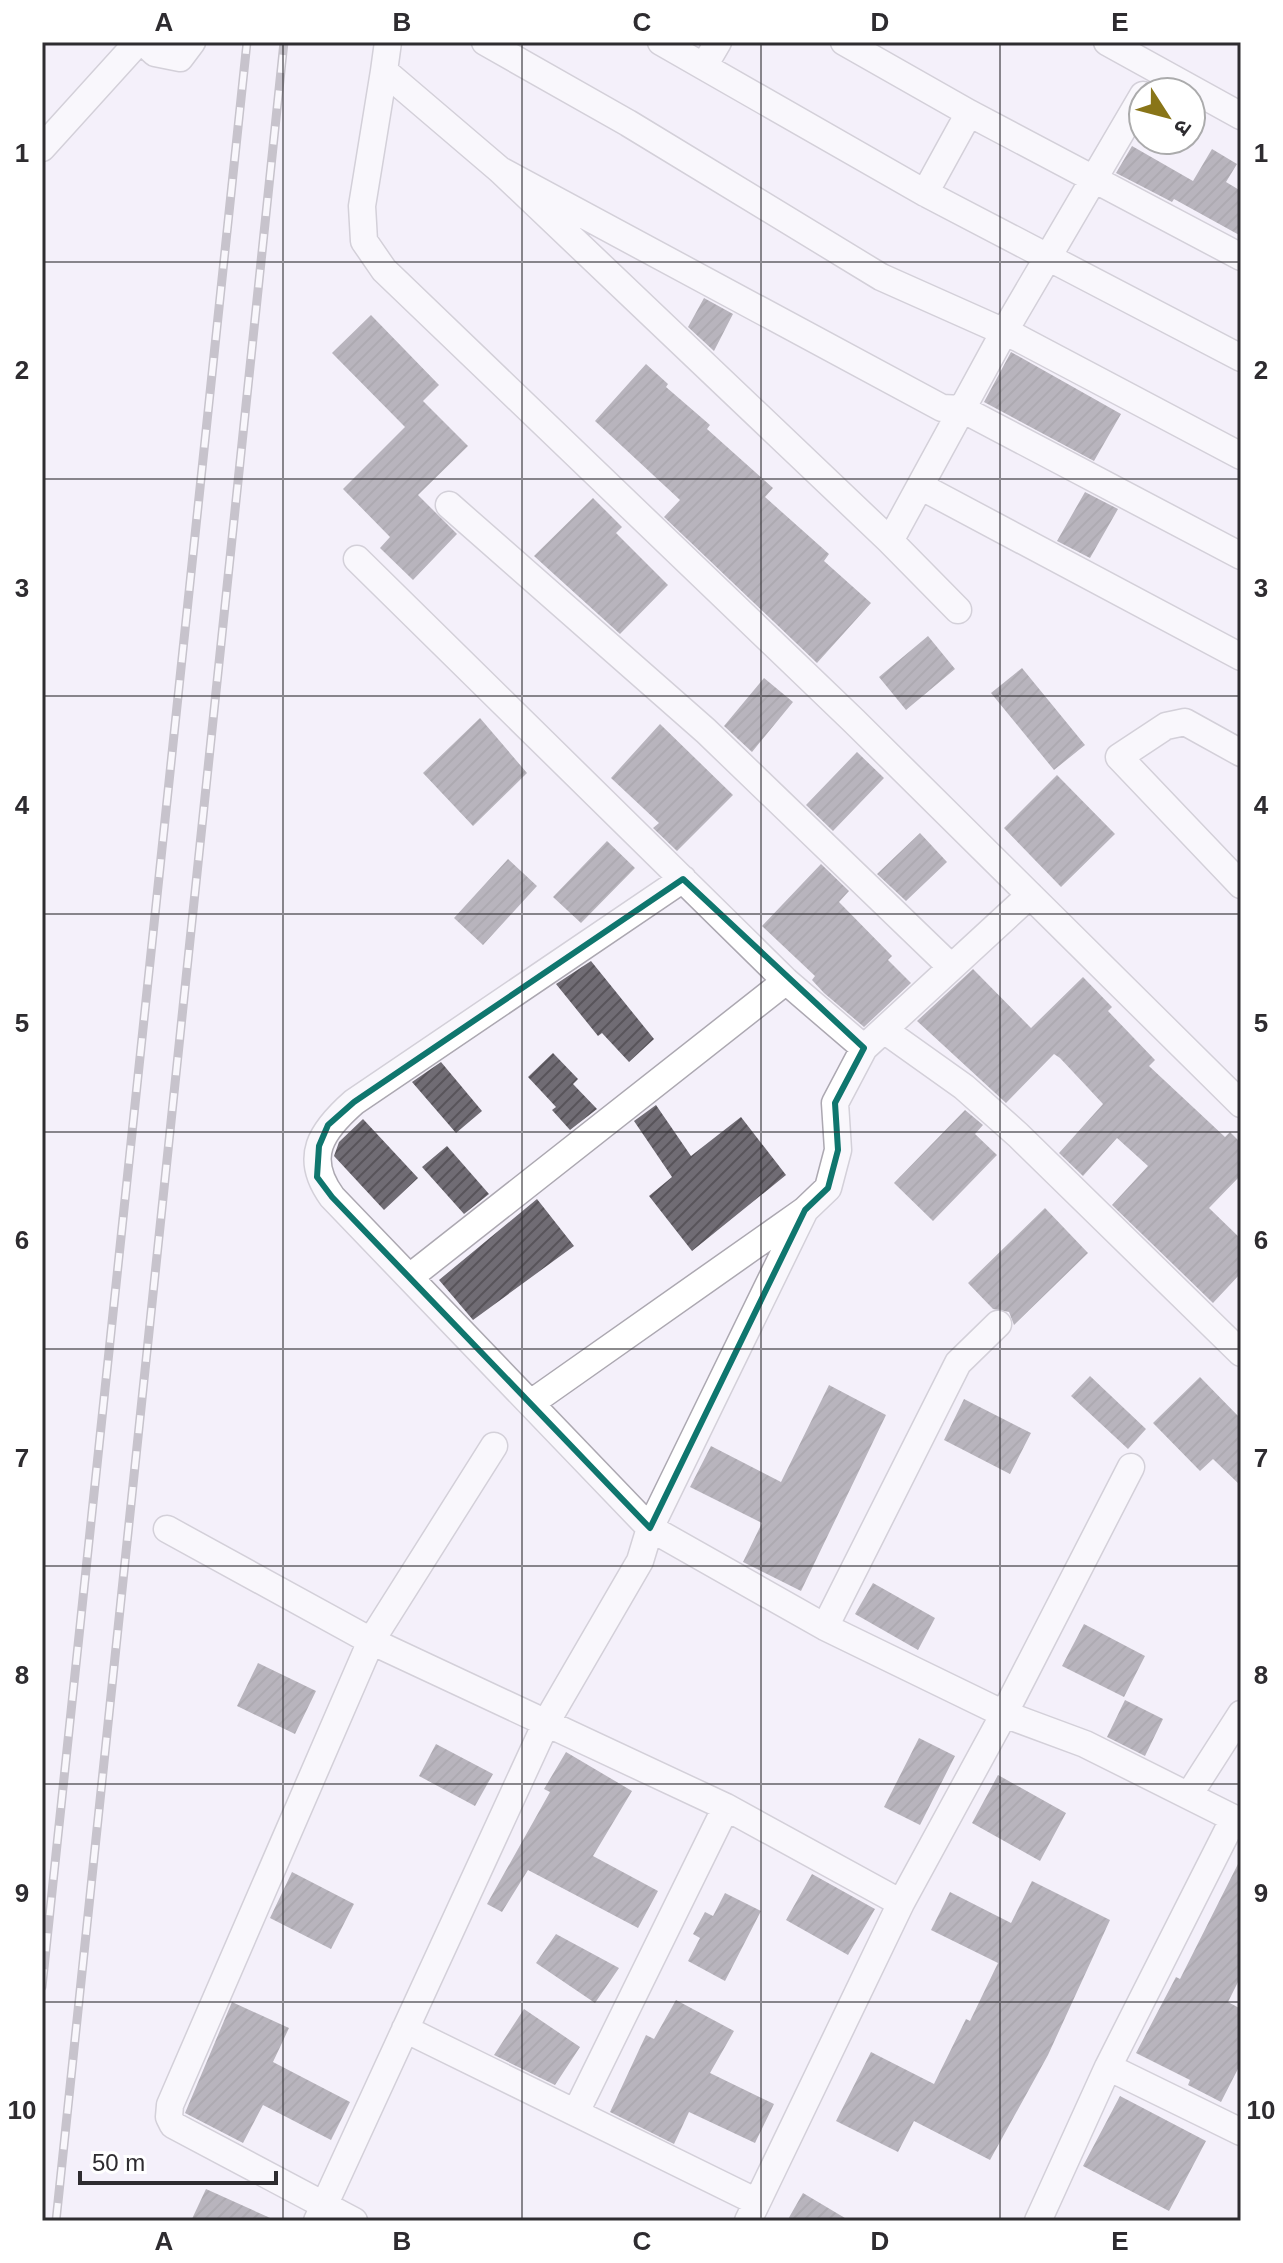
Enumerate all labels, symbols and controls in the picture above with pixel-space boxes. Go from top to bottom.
text: A [155,7,174,37]
text: B [393,7,411,37]
text: C [633,7,652,37]
text: D [871,7,889,37]
text: E [1111,7,1129,37]
north arrow [1127,76,1207,156]
text: उ [1168,115,1197,141]
text: 1 [15,138,29,168]
text: 1 [1254,138,1268,168]
text: 2 [15,355,29,385]
text: 2 [1254,355,1268,385]
text: 3 [15,573,29,603]
text: 3 [1254,573,1268,603]
text: 4 [15,790,30,820]
text: 4 [1254,790,1269,820]
text: 5 [15,1008,29,1038]
text: 5 [1254,1008,1268,1038]
text: 6 [15,1225,29,1255]
text: 6 [1254,1225,1268,1255]
text: 7 [15,1443,29,1473]
text: 7 [1254,1443,1268,1473]
text: 8 [15,1660,29,1690]
text: 8 [1254,1660,1268,1690]
text: 9 [15,1878,29,1908]
text: 9 [1254,1878,1268,1908]
text: 10 [8,2095,36,2125]
text: 10 [1247,2095,1275,2125]
scale bar [80,2135,276,2185]
text: 50 m [92,2149,145,2176]
text: A [155,2226,174,2256]
text: B [393,2226,411,2256]
text: C [633,2226,652,2256]
text: D [871,2226,889,2256]
text: E [1111,2226,1129,2256]

